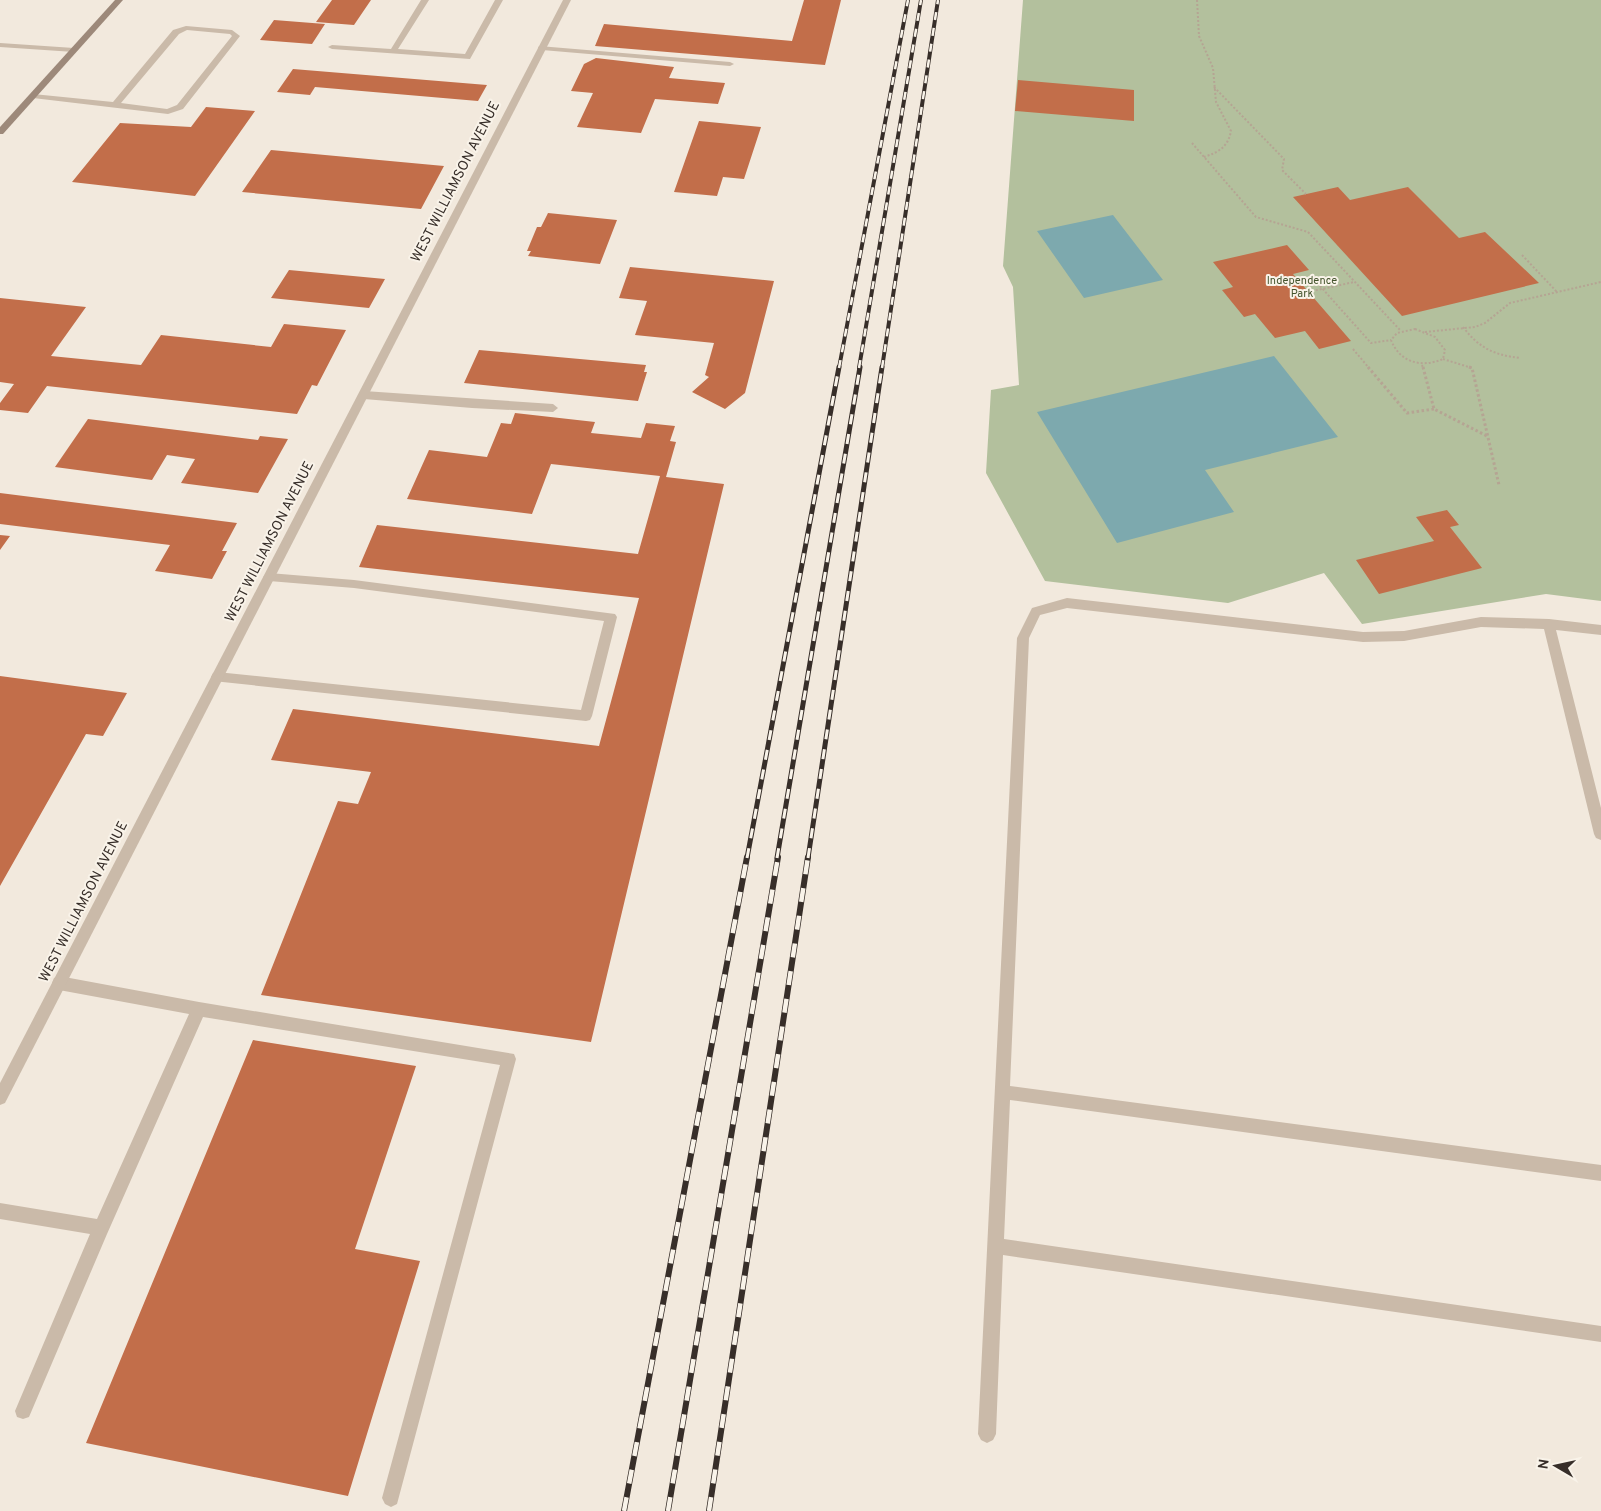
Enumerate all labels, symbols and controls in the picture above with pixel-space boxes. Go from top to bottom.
street label: WEST WILLIAMSON AVENUE [408,99,504,265]
park label: Independence Park [1267,274,1337,301]
street label: WEST WILLIAMSON AVENUE [222,459,318,625]
street label: WEST WILLIAMSON AVENUE [36,819,132,985]
north arrow [1531,1441,1581,1491]
text: N [1535,1458,1554,1471]

